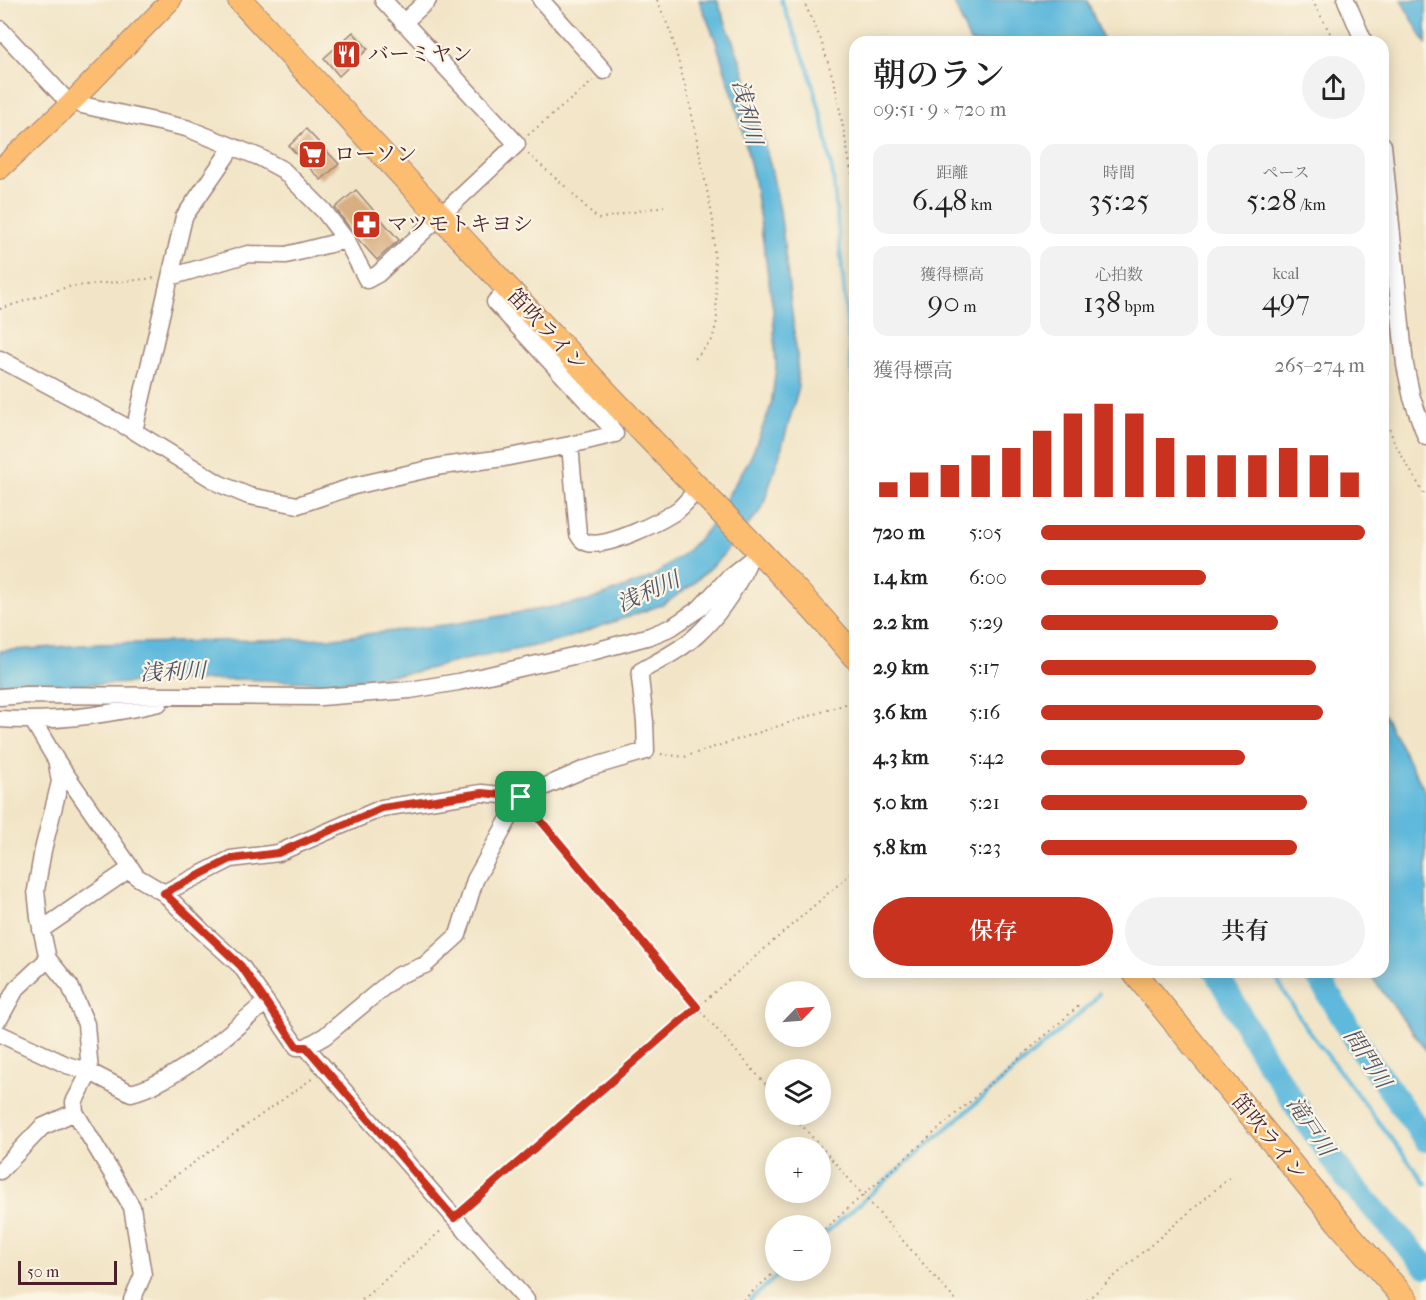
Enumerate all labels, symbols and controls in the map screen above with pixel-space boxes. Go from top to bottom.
restaurant icon: バーミヤン [331,38,363,70]
place label: バーミヤン [368,42,473,66]
text: 朝のラン [873,56,1005,95]
button: share [1302,56,1365,119]
water label: 浅利川 [727,77,768,149]
text: 09:51 · 9 × 720 m [873,98,1006,121]
supermarket icon: ローソン [297,138,329,170]
place label: ローソン [334,142,417,166]
text: 距離 [936,163,968,182]
text: 時間 [1103,163,1135,182]
text: ペース [1262,163,1310,182]
text: 6.48 [912,183,967,218]
text: 35:25 [1089,183,1149,218]
text: 5:28 [1246,183,1297,218]
text: km [967,195,992,214]
text: /km [1297,195,1326,214]
pharmacy icon: マツモトキヨシ [350,208,382,240]
place label: マツモトキヨシ [387,212,533,236]
text: kcal [1273,264,1299,283]
text: 獲得標高 [920,265,984,284]
text: 心拍数 [1095,265,1143,284]
text: 497 [1262,283,1310,318]
street label: 笛吹ライン [503,284,591,376]
text: 90 [927,285,960,320]
text: 138 [1083,285,1121,320]
text: m [960,297,977,316]
text: bpm [1121,297,1155,316]
text: 265–274 m [1274,354,1365,377]
text: 獲得標高 [873,359,953,382]
text: 720 m [873,521,925,544]
text: 5:05 [969,521,1002,544]
water label: 浅利川 [613,566,686,617]
text: 1.4 km [873,566,928,589]
text: 6:00 [969,566,1007,589]
text: 2.2 km [873,611,929,634]
text: 5:29 [969,611,1003,634]
text: 2.9 km [873,656,929,679]
text: 5:17 [969,656,999,679]
water label: 浅利川 [140,658,208,686]
text: 3.6 km [873,701,927,724]
text: 5:16 [969,701,1000,724]
text: 4.3 km [873,746,929,769]
text: 5:42 [969,746,1005,769]
pin [495,771,546,822]
icon: arrive [504,780,537,813]
text: 5.0 km [873,791,928,814]
text: 5:21 [969,791,1000,814]
text: 5.8 km [873,836,927,859]
text: 5:23 [969,836,1001,859]
button: 保存 [873,897,1113,966]
button: 共有 [1125,897,1365,966]
north arrow [765,981,831,1047]
map controls [765,981,831,1281]
water label: 間門川 [1338,1024,1397,1095]
button: layers [765,1059,831,1125]
street label: 笛吹ライン [1227,1089,1311,1185]
water label: 滝戸川 [1281,1092,1341,1163]
button: + [765,1137,831,1203]
button: − [765,1215,831,1281]
scale bar [18,1258,117,1286]
text: 50 m [27,1262,59,1281]

